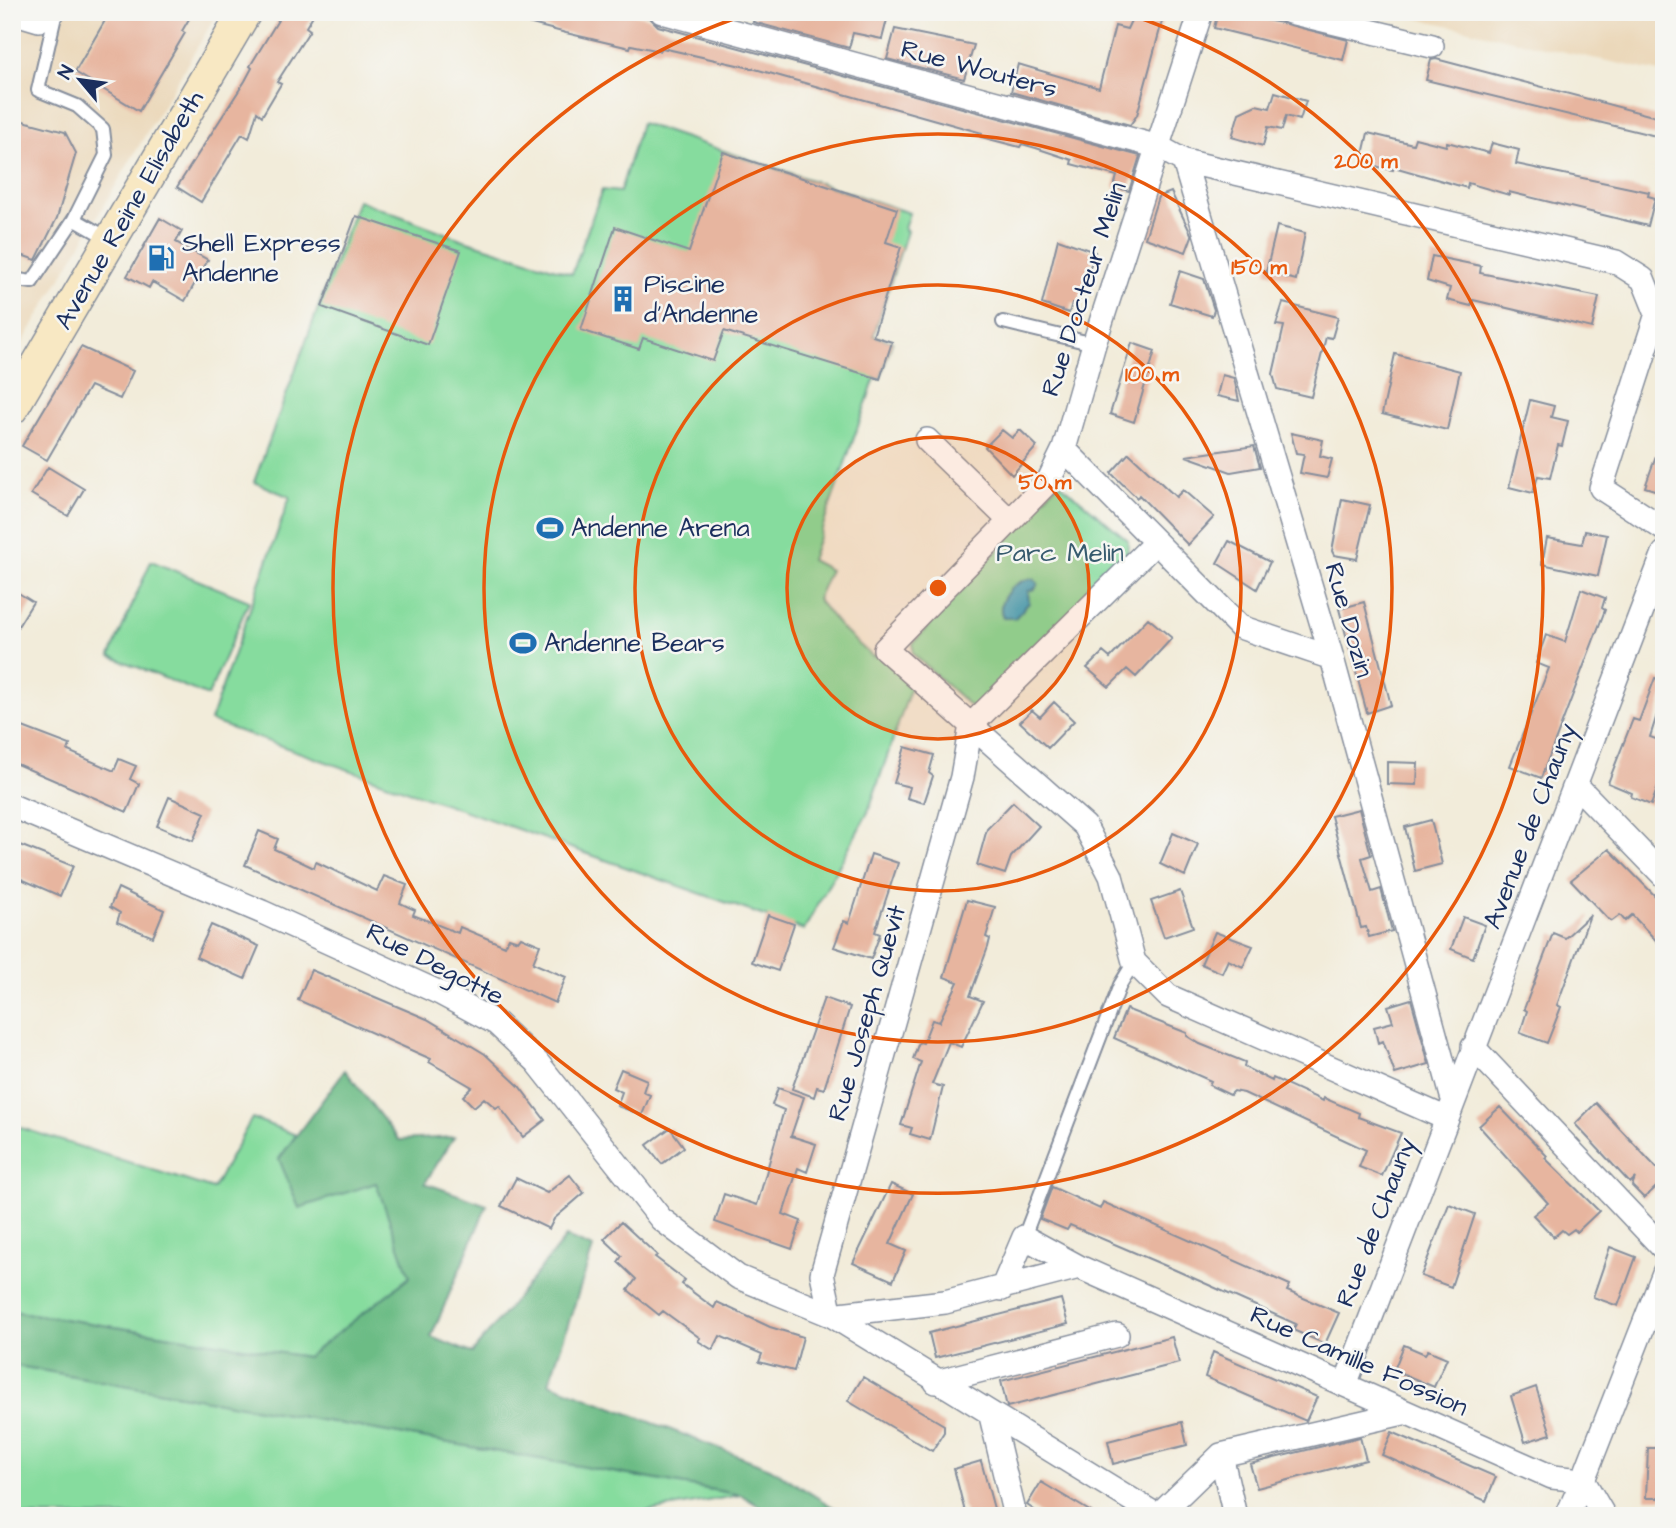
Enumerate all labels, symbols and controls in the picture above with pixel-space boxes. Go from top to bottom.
street label: Rue Wouters [897,31,1061,107]
north arrow [46,46,116,116]
text: N [52,61,81,84]
street label: Avenue Reine Elisabeth [46,84,212,336]
text: 200 m [1333,147,1398,176]
street label: Rue Docteur Melin [1032,177,1136,401]
place label: Shell Express Andenne [182,225,341,291]
fuel station icon: Shell Express Andenne [146,243,176,273]
text: 150 m [1231,253,1287,282]
place label: Piscine d'Andenne [644,266,759,332]
building icon: Piscine d'Andenne [608,284,638,314]
text: 100 m [1125,360,1180,389]
text: 50 m [1019,468,1072,497]
place label: Andenne Arena [571,510,750,546]
sports icon: Andenne Arena [535,513,565,543]
park label: Parc Melin [996,535,1124,571]
street label: Rue Dozin [1316,559,1382,681]
centre of rings [926,576,950,600]
place label: Andenne Bears [544,625,725,661]
sports icon: Andenne Bears [508,628,538,658]
street label: Avenue de Chauny [1474,718,1588,935]
street label: Rue Joseph Quevit [819,900,915,1125]
street label: Rue Degotte [359,914,510,1016]
street label: Rue de Chauny [1327,1132,1427,1313]
street label: Rue Camille Fossion [1244,1297,1474,1425]

